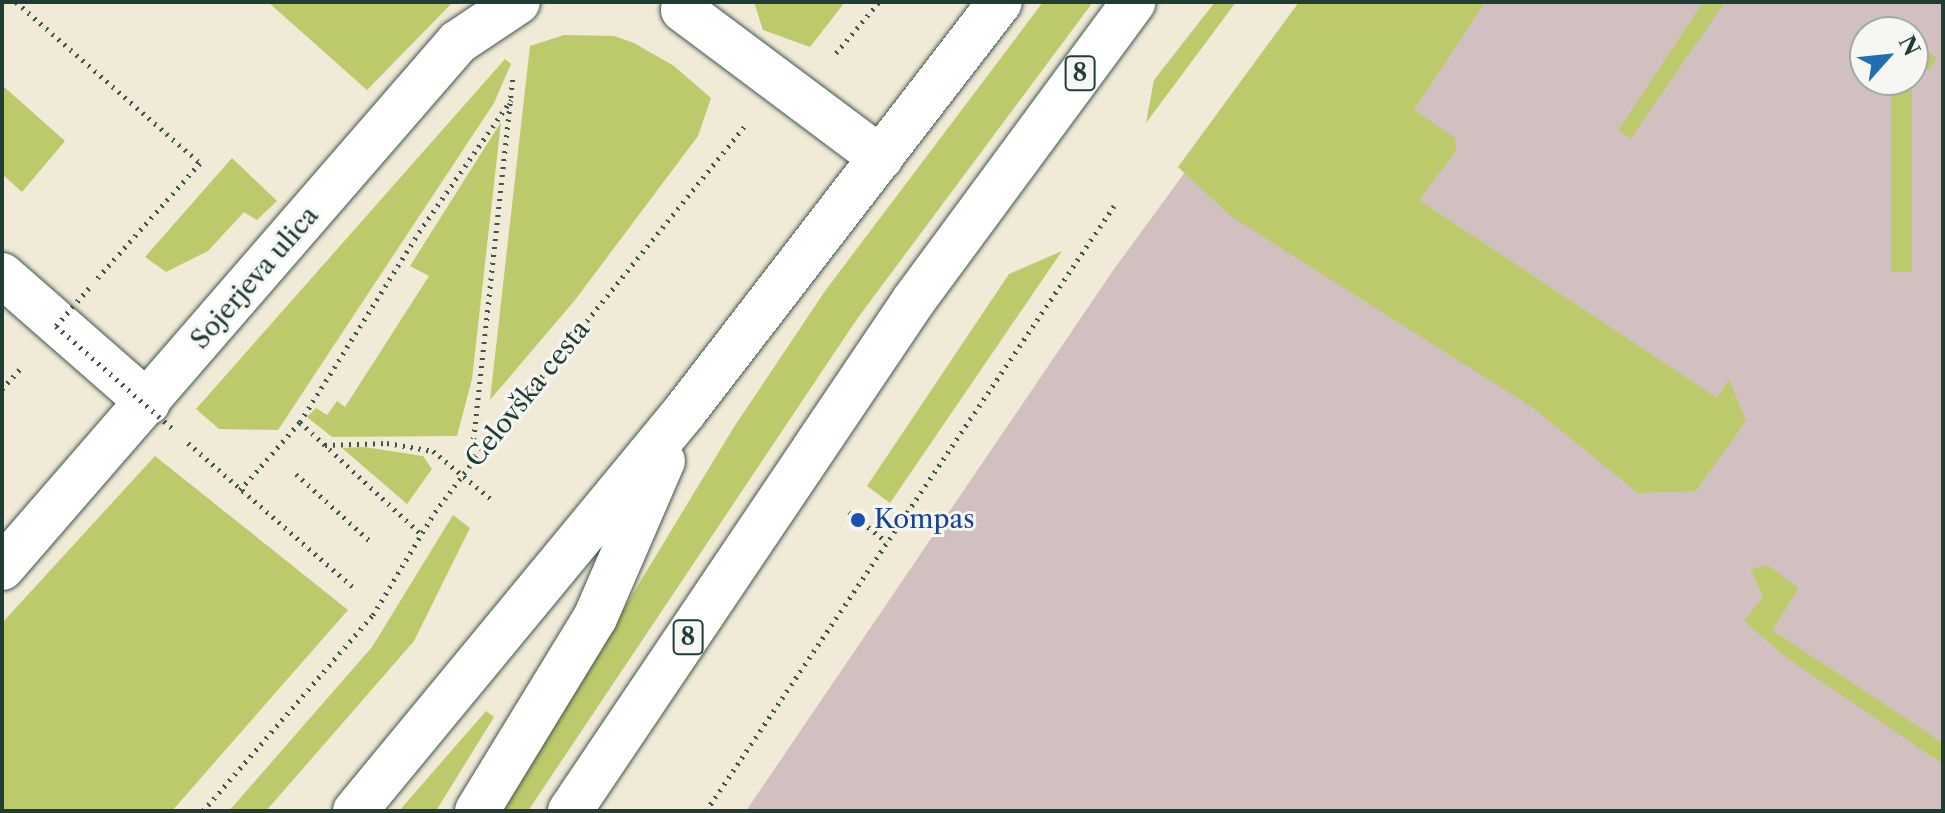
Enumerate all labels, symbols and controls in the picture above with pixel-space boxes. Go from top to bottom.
north arrow [1849,16,1929,96]
text: N [1893,31,1925,60]
road number: 8 [1064,53,1096,93]
street label: Sojerjeva ulica [185,200,325,356]
street label: Celovška cesta [459,314,597,474]
place label: Kompas [874,504,975,536]
marker: Kompas [849,511,867,529]
road number: 8 [672,617,704,657]

